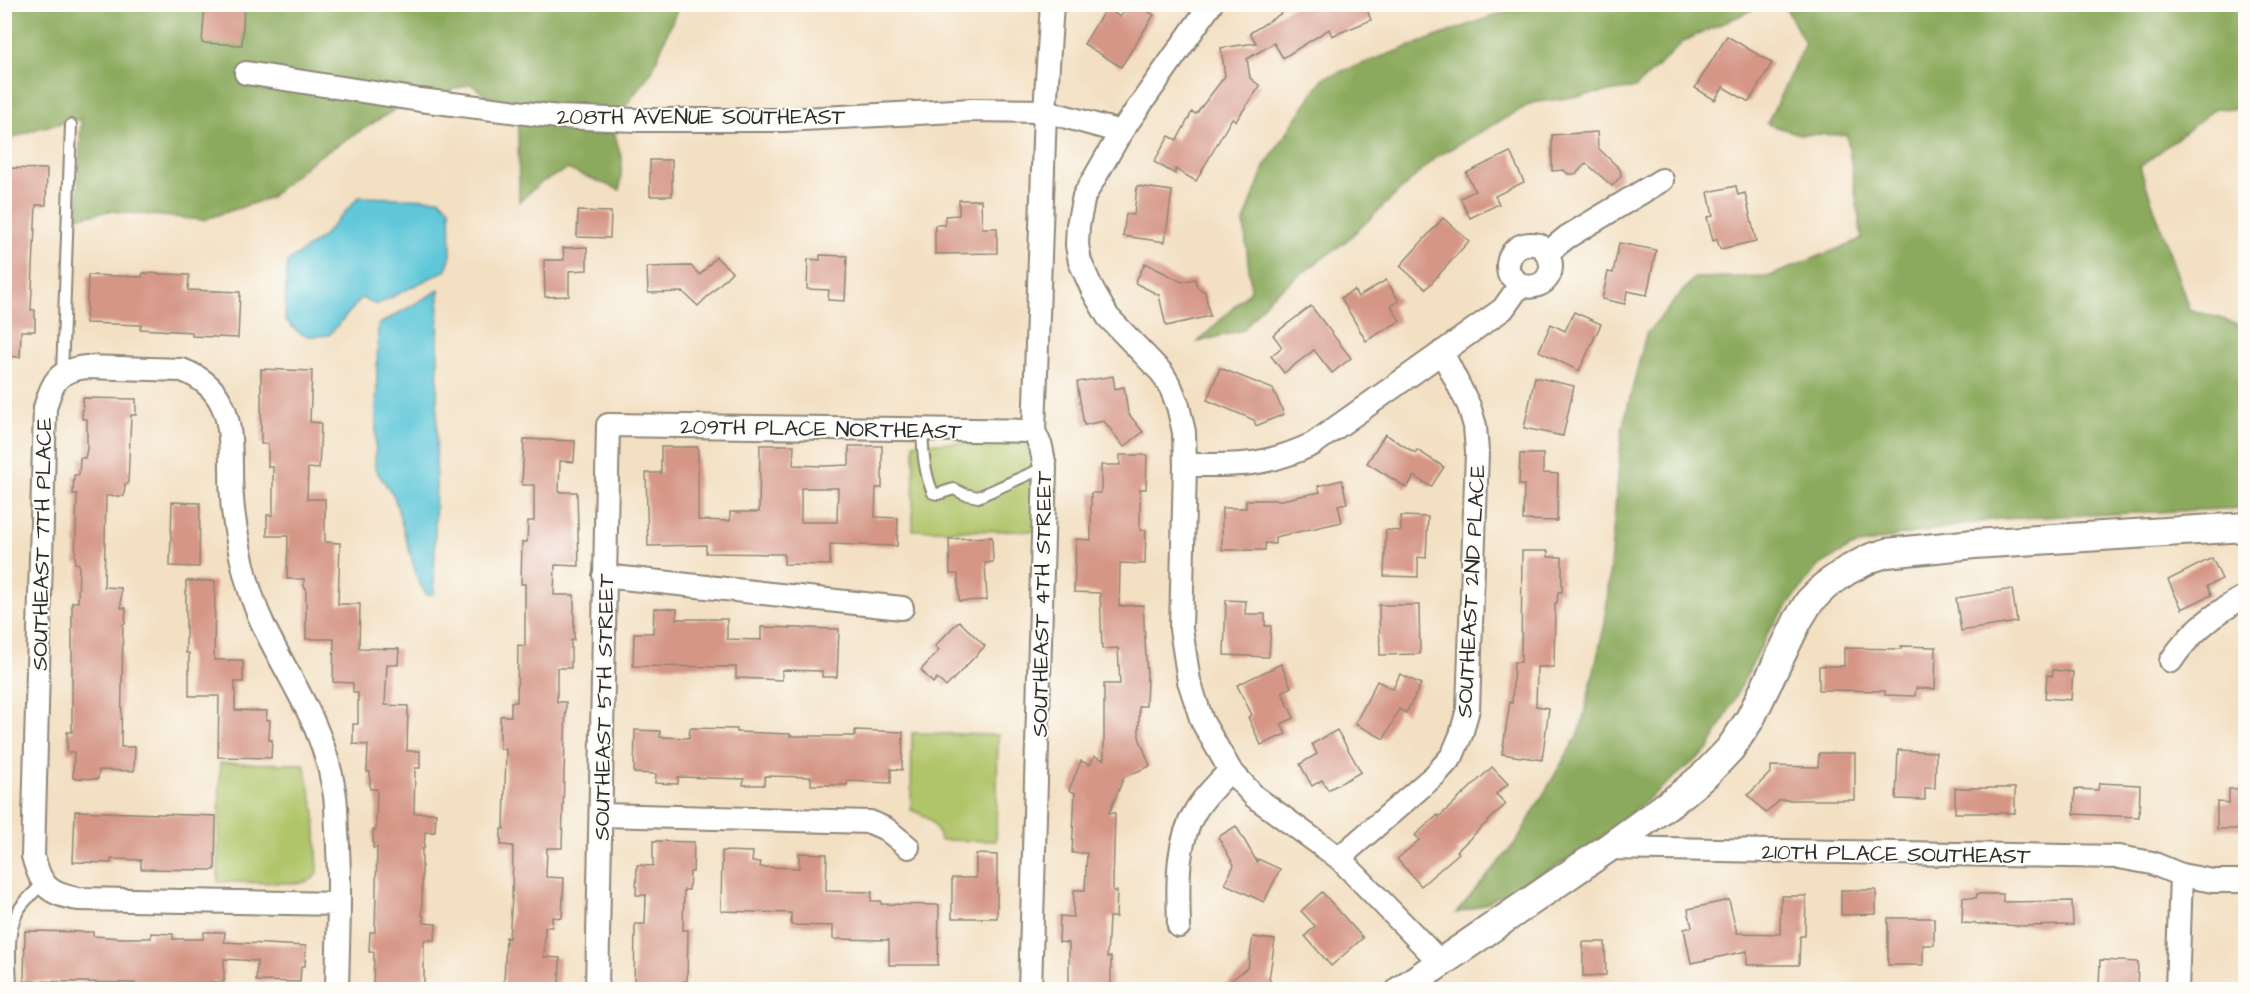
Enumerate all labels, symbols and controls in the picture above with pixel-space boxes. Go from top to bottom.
street label: 208TH AVENUE SOUTHEAST [557,102,846,133]
street label: 209TH PLACE NORTHEAST [680,412,962,447]
street label: SOUTHEAST 7TH PLACE [25,417,60,671]
street label: SOUTHEAST 2ND PLACE [1449,464,1494,718]
street label: SOUTHEAST 4TH STREET [1025,470,1060,737]
street label: SOUTHEAST 5TH STREET [587,573,622,841]
street label: 210TH PLACE SOUTHEAST [1761,837,2031,872]

